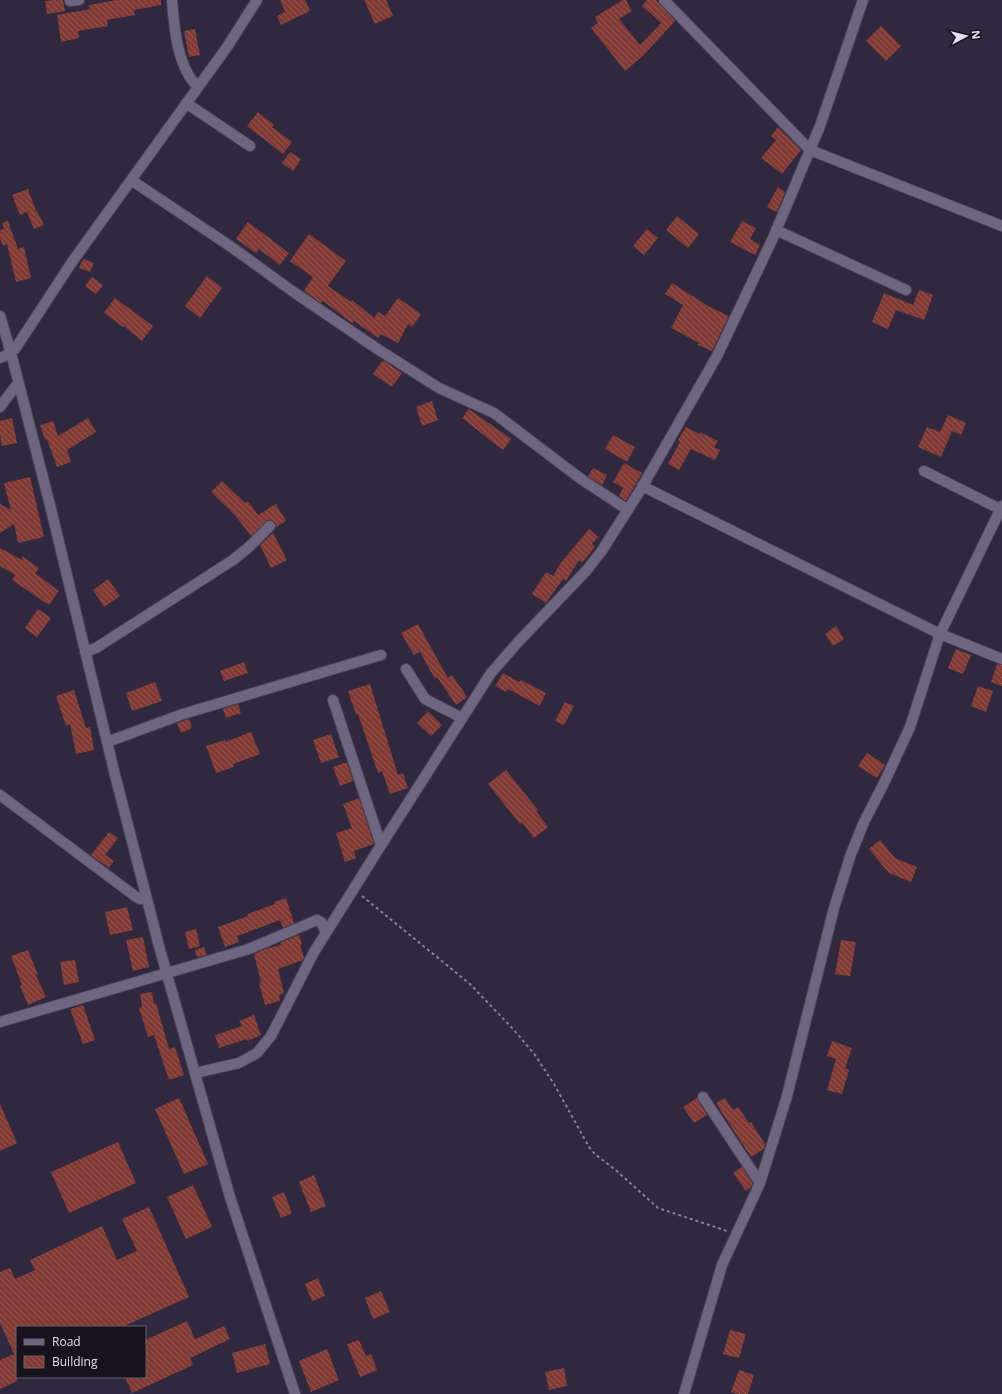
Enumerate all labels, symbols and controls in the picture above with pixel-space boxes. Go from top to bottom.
north arrow [946,16,986,56]
text: N [968,29,984,40]
legend [16,1326,146,1378]
text: Road [52,1333,81,1350]
text: Building [52,1353,98,1370]

